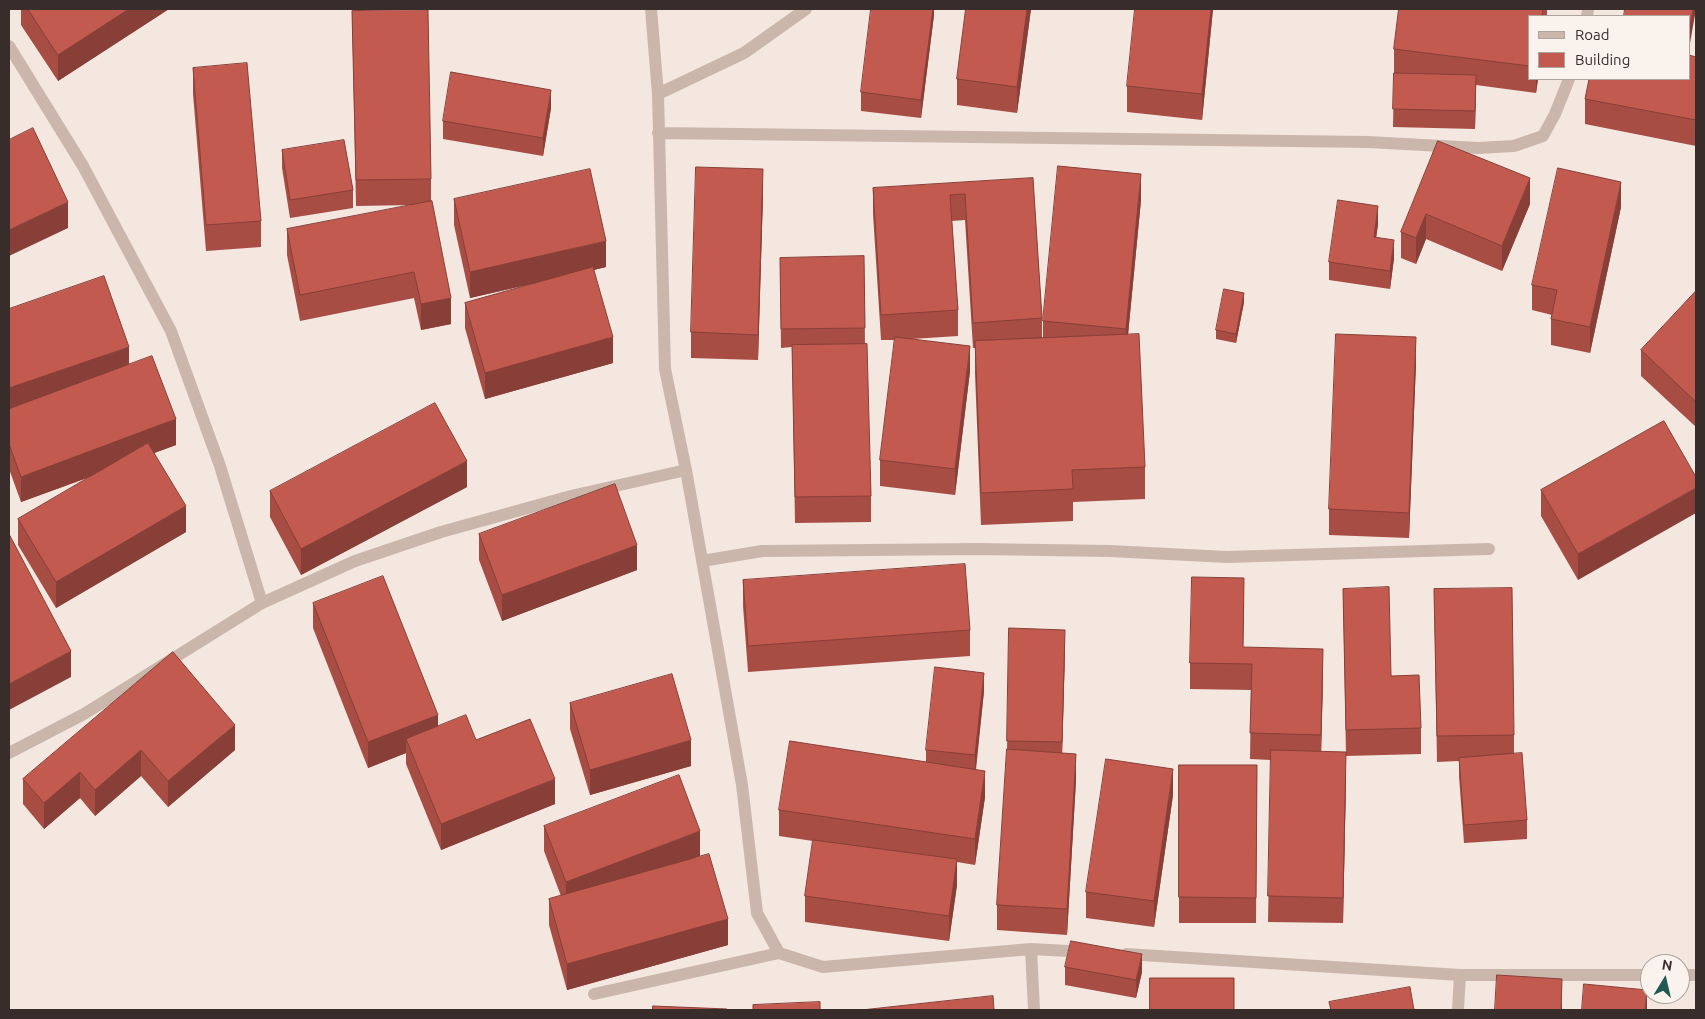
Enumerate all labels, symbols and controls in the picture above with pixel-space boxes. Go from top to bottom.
legend [1528,15,1690,80]
text: Road [1575,26,1610,43]
text: Building [1575,51,1630,68]
north arrow [1640,954,1690,1004]
text: N [1661,956,1674,974]

